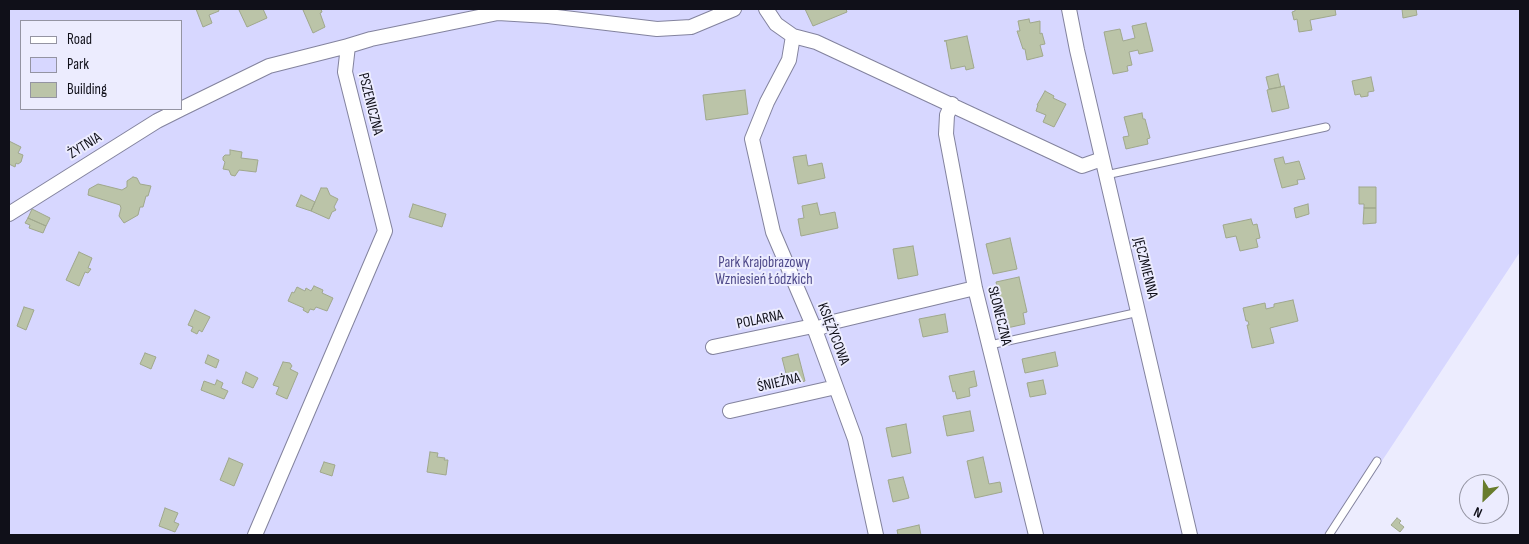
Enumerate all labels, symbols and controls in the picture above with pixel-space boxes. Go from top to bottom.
legend [20,20,182,110]
text: Road [67,30,92,49]
text: Park [67,55,89,74]
street label: PSZENICZNA [354,71,386,137]
text: Building [67,80,107,99]
street label: ŻYTNIA [65,129,105,163]
street label: JĘCZMIENNA [1129,236,1161,300]
park label: Park Krajobrazowy Wzniesień Łódzkich [715,254,813,289]
street label: SŁONECZNA [983,285,1015,347]
street label: KSIĘŻYCOWA [813,300,853,368]
street label: POLARNA [735,306,785,334]
street label: ŚNIEŻNA [756,369,802,397]
north arrow [1459,474,1509,524]
text: N [1471,503,1485,522]

